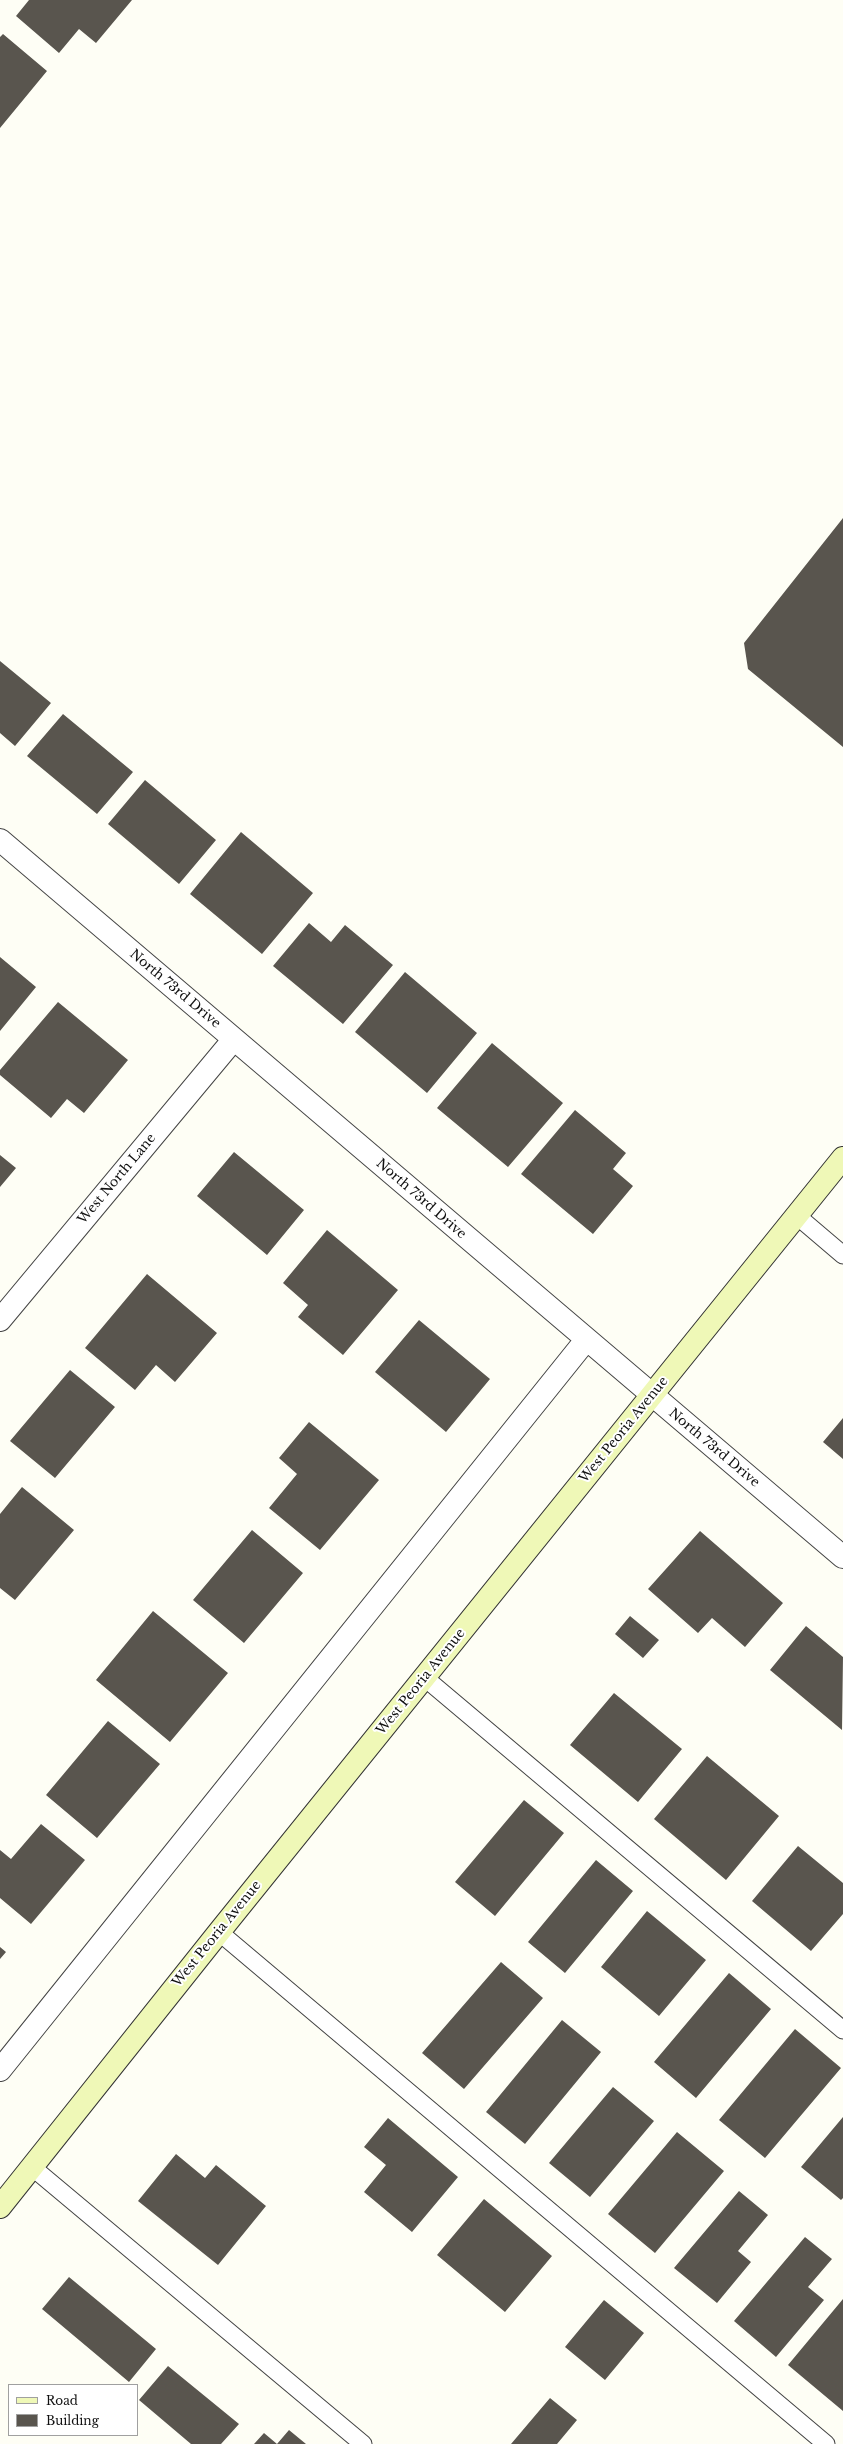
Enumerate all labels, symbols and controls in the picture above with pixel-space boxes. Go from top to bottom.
street label: North 73rd Drive [126,946,224,1032]
street label: West North Lane [75,1131,159,1227]
street label: North 73rd Drive [373,1156,469,1242]
street label: West Peoria Avenue [576,1374,672,1486]
street label: North 73rd Drive [665,1405,763,1491]
street label: West Peoria Avenue [373,1626,469,1738]
street label: West Peoria Avenue [169,1878,265,1990]
legend [8,2384,138,2436]
text: Road [46,2393,78,2408]
text: Building [46,2413,99,2428]

